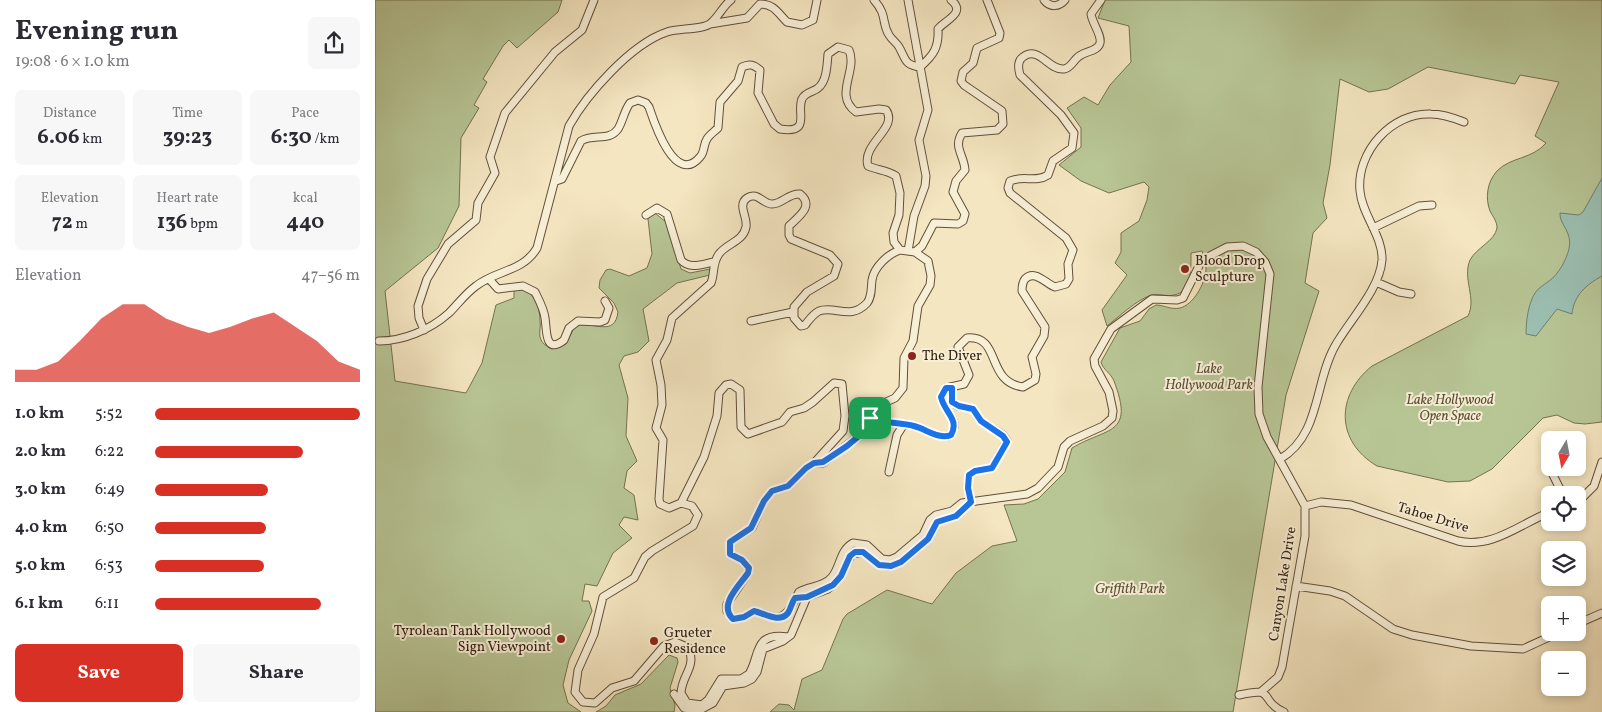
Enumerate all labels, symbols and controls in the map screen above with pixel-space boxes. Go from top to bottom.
text: Evening run [15,12,179,51]
button: share [308,17,360,69]
text: 19:08 · 6 × 1.0 km [15,51,130,73]
text: Distance [43,104,97,123]
text: Time [172,104,203,123]
text: Pace [291,104,319,123]
text: 6.06 [37,123,79,152]
text: 39:23 [163,123,212,152]
text: 6:30 [271,123,312,152]
text: km [79,130,102,149]
text: /km [312,130,340,149]
text: Elevation [41,189,99,208]
text: Heart rate [157,189,218,208]
text: kcal [293,189,318,208]
text: 72 [52,208,73,237]
text: 136 [157,208,187,237]
text: 440 [286,208,324,237]
text: m [73,215,88,234]
text: bpm [187,215,218,234]
place label: Blood Drop Sculpture [1195,252,1265,287]
marker: Blood Drop Sculpture [1179,263,1191,275]
text: Elevation [15,265,82,287]
text: 47–56 m [301,265,360,287]
place label: The Diver [922,347,982,366]
marker: The Diver [906,350,918,362]
park label: Lake Hollywood Park [1165,360,1253,395]
park label: Lake Hollywood Open Space [1406,391,1494,426]
pin [849,397,891,439]
text: 1.0 km [15,403,64,425]
text: 5:52 [95,403,123,425]
icon: arrive [856,404,884,432]
north arrow [1541,431,1586,476]
map controls [1541,431,1586,696]
text: 2.0 km [15,441,66,463]
text: 6:22 [95,441,124,463]
text: 3.0 km [15,479,66,501]
text: 6:49 [95,479,124,501]
button: locate [1541,486,1586,531]
street label: Tahoe Drive [1395,498,1471,538]
text: 4.0 km [15,517,67,539]
text: 6:50 [95,517,124,539]
street label: Canyon Lake Drive [1265,525,1301,643]
button: layers [1541,541,1586,586]
text: 5.0 km [15,555,65,577]
text: 6:53 [95,555,123,577]
park label: Griffith Park [1095,580,1166,599]
text: 6.1 km [15,593,63,615]
text: 6:11 [95,593,119,615]
button: + [1541,596,1586,641]
place label: Tyrolean Tank Hollywood Sign Viewpoint [394,622,551,657]
place label: Grueter Residence [664,624,726,659]
marker: Tyrolean Tank Hollywood Sign Viewpoint [555,633,567,645]
marker: Grueter Residence [648,635,660,647]
button: Save [15,644,183,702]
button: Share [193,644,360,702]
button: − [1541,651,1586,696]

